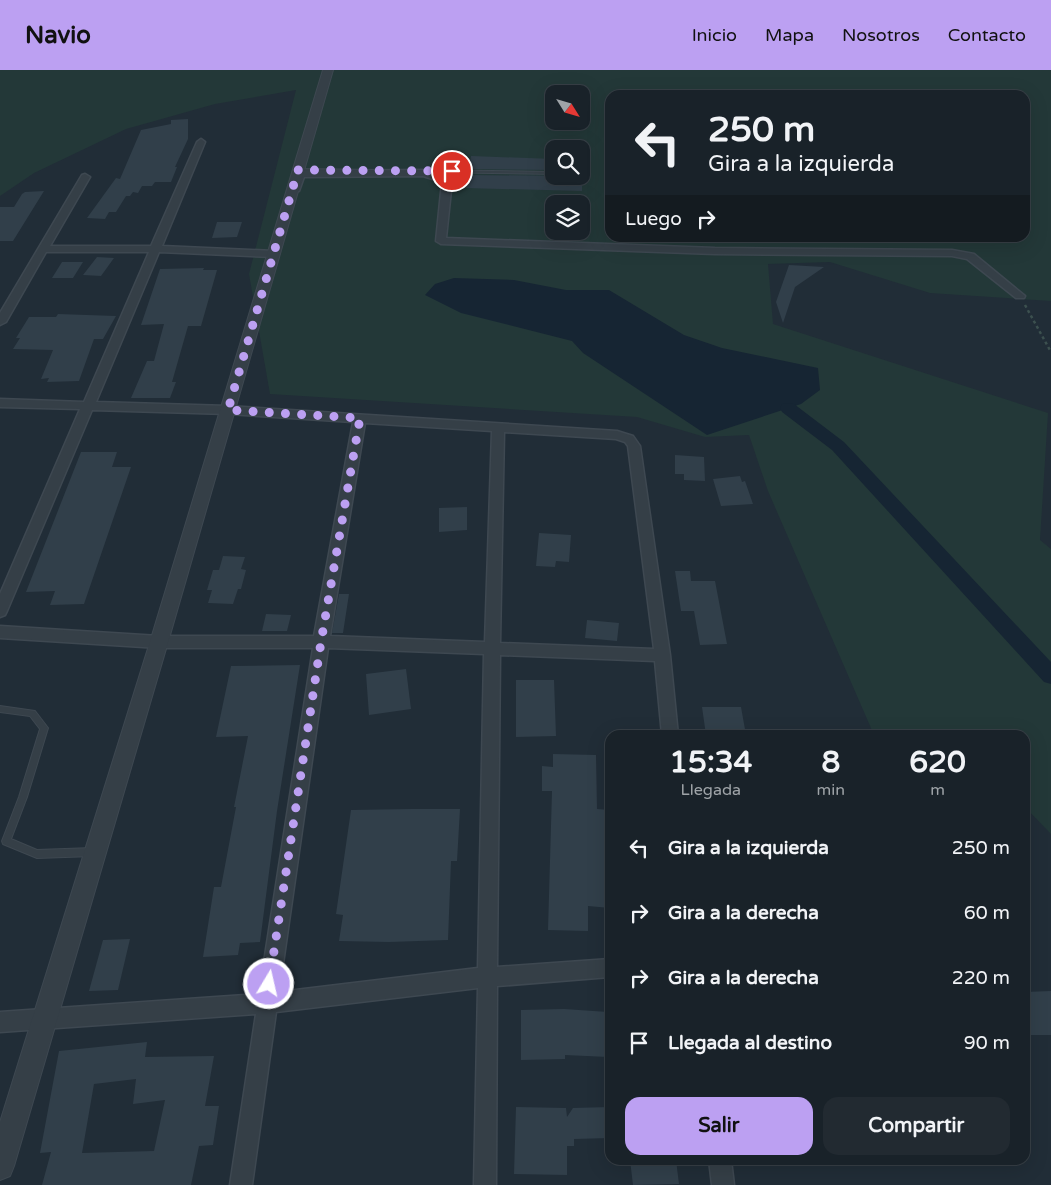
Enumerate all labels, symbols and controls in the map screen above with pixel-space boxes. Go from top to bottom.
text: Navio [25,21,91,50]
text: Inicio [692,24,737,46]
text: Mapa [765,24,814,46]
text: Nosotros [842,24,920,46]
text: Contacto [948,24,1026,46]
north arrow [545,85,590,130]
map controls [545,85,590,240]
text: 250 m [708,109,815,151]
icon: left [625,110,690,175]
button: search [545,140,590,185]
pin [431,150,473,192]
text: Gira a la izquierda [708,151,894,177]
icon: arrive [438,157,466,185]
button: layers [545,195,590,240]
icon: right [692,205,720,233]
text: Luego [625,208,682,230]
text: 15:34 [669,744,752,781]
text: 8 [821,744,840,781]
text: 620 [909,744,966,781]
text: Llegada [681,780,741,800]
text: min [817,780,845,800]
text: m [930,780,945,800]
icon: left [625,834,653,862]
text: Gira a la izquierda [668,837,829,859]
text: 250 m [952,837,1010,859]
icon: right [625,899,653,927]
text: Gira a la derecha [668,902,819,924]
text: 60 m [964,902,1010,924]
position arrow [242,957,294,1009]
icon: right [625,964,653,992]
text: Gira a la derecha [668,967,819,989]
text: 220 m [952,967,1010,989]
icon: arrive [625,1029,653,1057]
text: Llegada al destino [668,1032,832,1054]
text: 90 m [964,1032,1010,1054]
button: Salir [625,1097,813,1155]
button: Compartir [823,1097,1010,1155]

